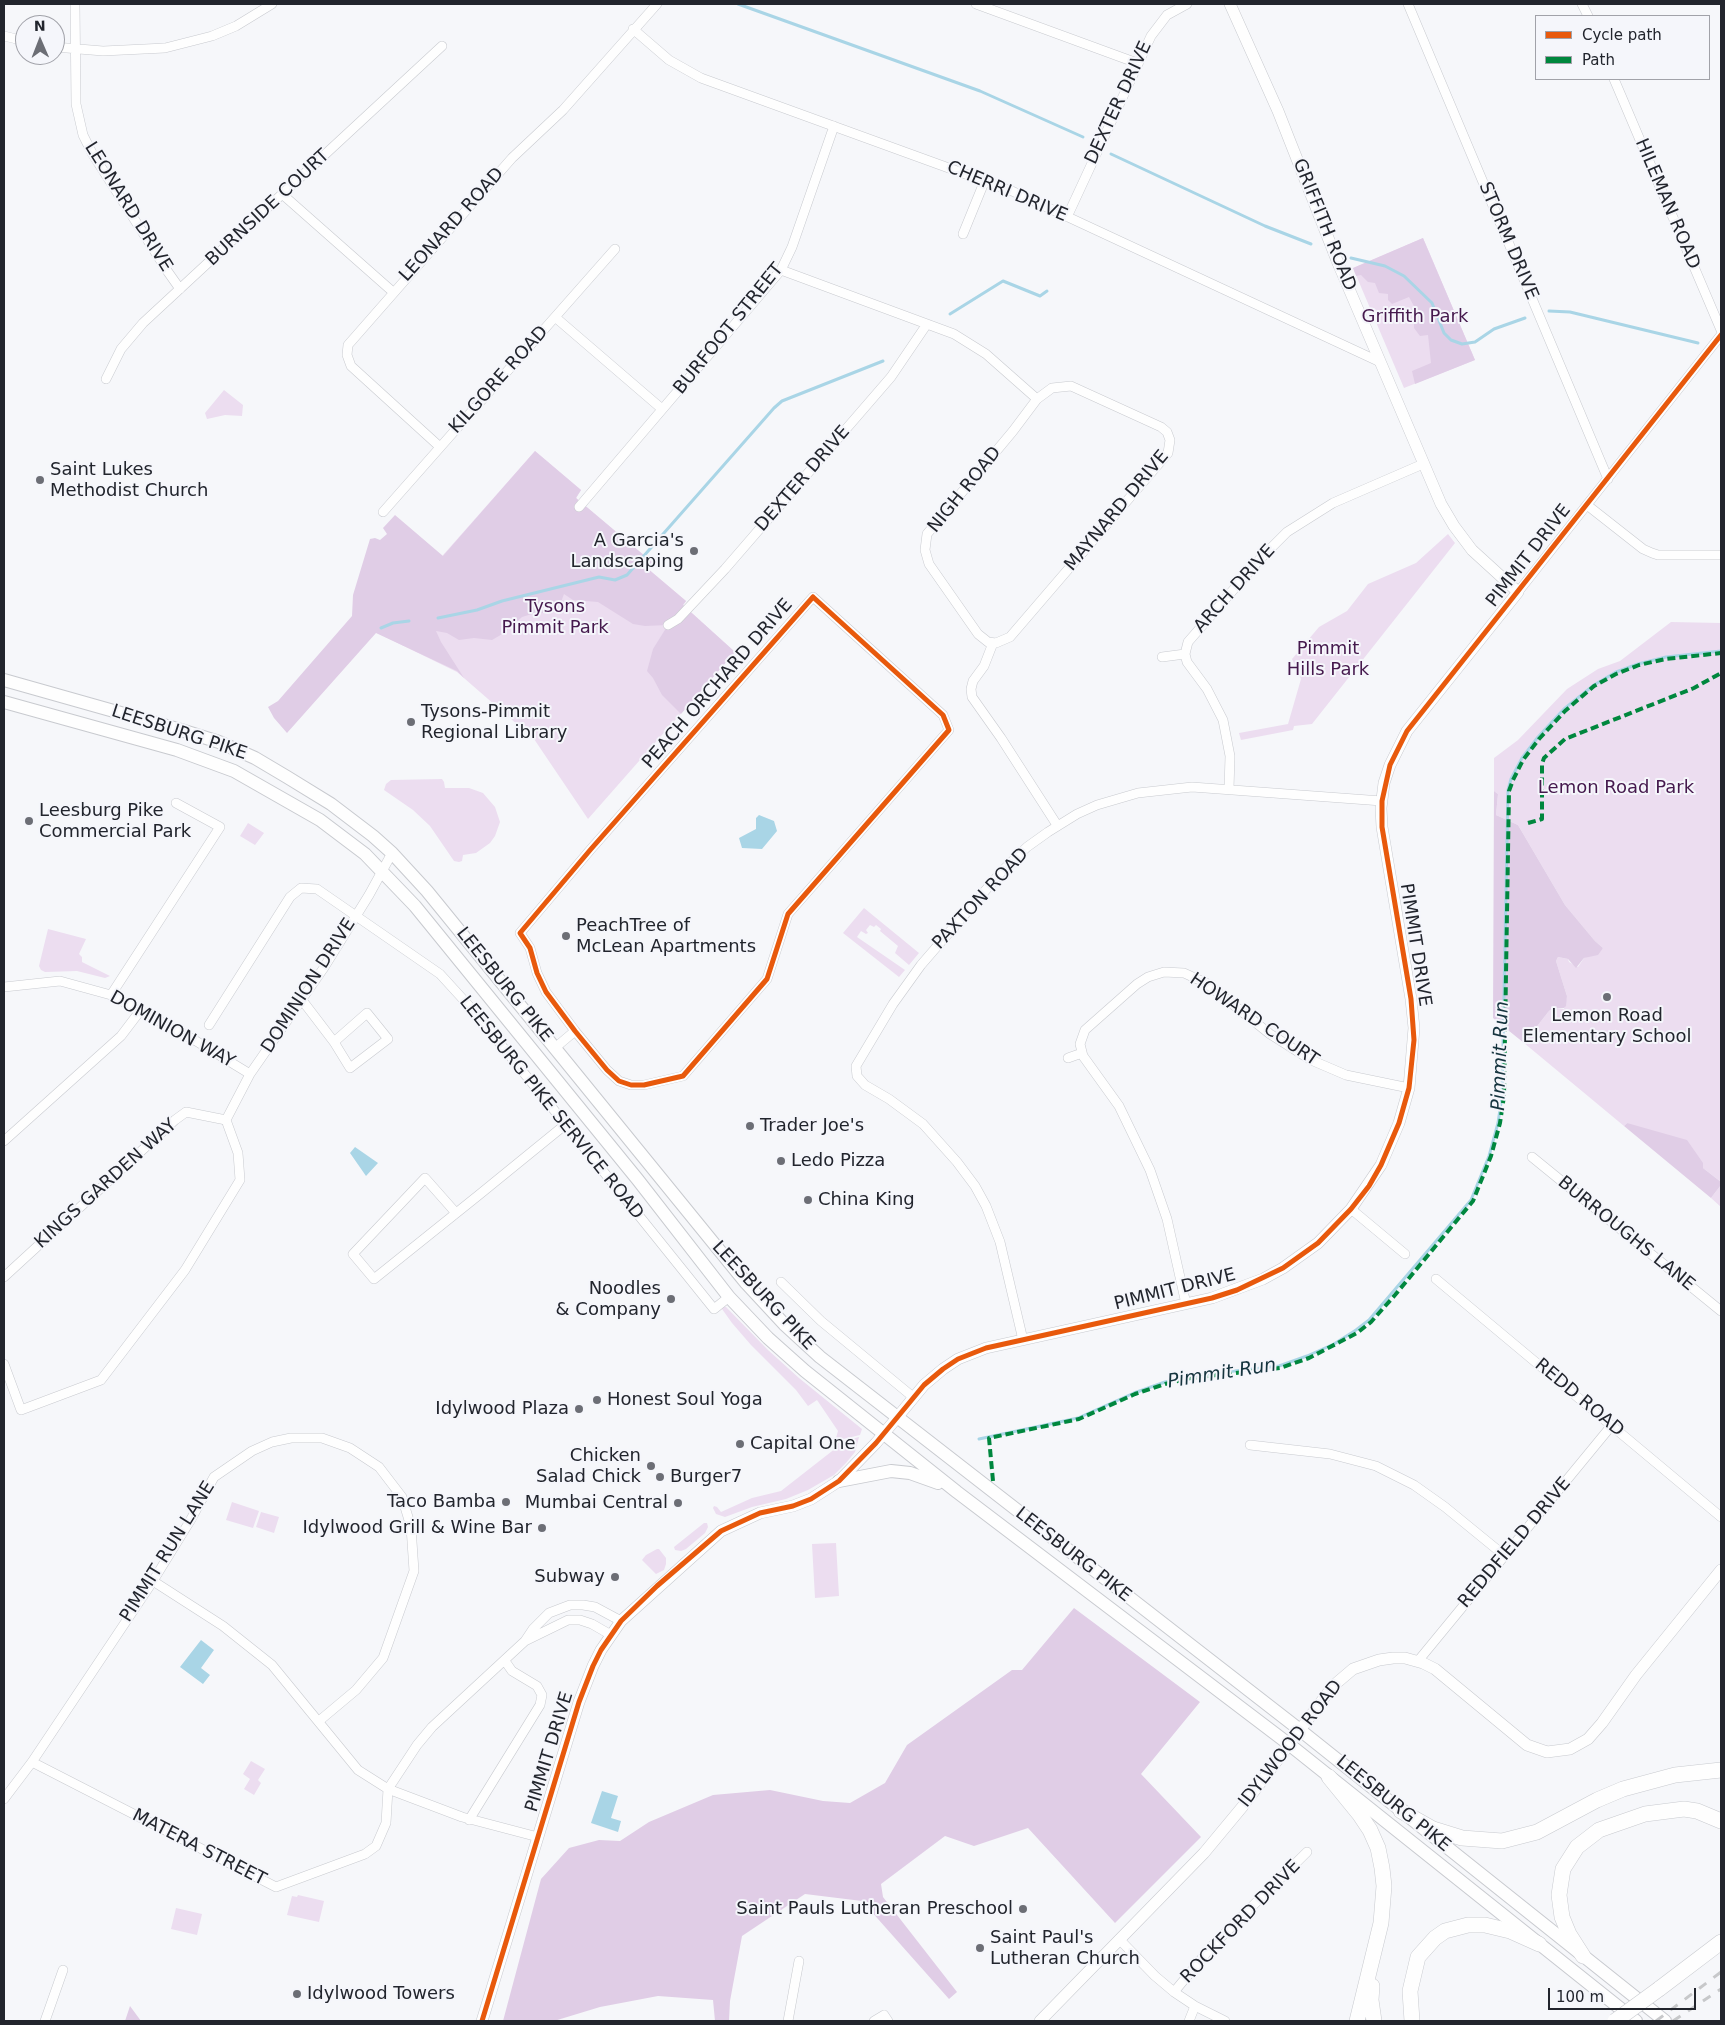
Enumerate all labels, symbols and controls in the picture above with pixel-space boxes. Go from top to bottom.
north arrow [15,15,65,65]
legend [1535,15,1710,80]
text: N [34,18,46,34]
text: Cycle path [1582,26,1662,44]
street label: DEXTER DRIVE [1081,38,1157,168]
text: Path [1582,51,1615,69]
street label: HILEMAN ROAD [1630,135,1704,273]
street label: LEONARD DRIVE [79,138,177,276]
street label: BURNSIDE COURT [202,145,334,271]
street label: GRIFFITH ROAD [1288,156,1360,294]
street label: CHERRI DRIVE [943,157,1071,227]
street label: LEONARD ROAD [395,164,509,286]
street label: STORM DRIVE [1473,179,1543,303]
street label: BURFOOT STREET [670,259,788,399]
park label: Griffith Park [1362,306,1468,328]
street label: KILGORE ROAD [445,322,553,438]
street label: DEXTER DRIVE [751,422,855,536]
street label: NIGH ROAD [924,443,1006,537]
street label: MAYNARD DRIVE [1060,446,1174,576]
place label: Saint Lukes Methodist Church [50,459,208,502]
marker: Saint Lukes Methodist Church [34,474,46,486]
street label: PIMMIT DRIVE [1482,500,1576,612]
place label: A Garcia's Landscaping [571,530,684,572]
street label: ARCH DRIVE [1190,540,1280,638]
marker: A Garcia's Landscaping [688,545,700,557]
street label: PEACH ORCHARD DRIVE [638,595,798,773]
park label: Tysons Pimmit Park [501,596,609,638]
park label: Pimmit Hills Park [1287,638,1369,681]
street label: LEESBURG PIKE [108,701,250,765]
place label: Tysons-Pimmit Regional Library [421,701,567,744]
marker: Tysons-Pimmit Regional Library [405,716,417,728]
park label: Lemon Road Park [1538,777,1694,799]
place label: Leesburg Pike Commercial Park [39,800,191,842]
marker: Leesburg Pike Commercial Park [23,815,35,827]
street label: PAXTON ROAD [928,844,1034,954]
street label: PIMMIT DRIVE [1395,882,1435,1008]
street label: DOMINION DRIVE [257,915,361,1057]
place label: PeachTree of McLean Apartments [576,915,756,958]
street label: LEESBURG PIKE [451,923,557,1047]
marker: PeachTree of McLean Apartments [560,930,572,942]
street label: HOWARD COURT [1185,969,1323,1071]
street label: DOMINION WAY [106,987,238,1073]
marker: Lemon Road Elementary School [1601,991,1613,1003]
street label: LEESBURG PIKE SERVICE ROAD [454,992,648,1224]
water label: Pimmit Run [1488,1001,1514,1111]
place label: Lemon Road Elementary School [1522,1005,1692,1048]
street label: KINGS GARDEN WAY [31,1115,181,1253]
place label: Trader Joe's [760,1115,864,1137]
marker: Trader Joe's [744,1120,756,1132]
place label: Ledo Pizza [791,1150,885,1172]
marker: Ledo Pizza [775,1155,787,1167]
street label: BURROUGHS LANE [1553,1172,1699,1296]
place label: China King [818,1189,915,1211]
marker: China King [802,1194,814,1206]
street label: LEESBURG PIKE [707,1237,819,1355]
street label: PIMMIT DRIVE [1112,1264,1238,1316]
place label: Noodles & Company [556,1278,661,1320]
marker: Noodles & Company [665,1293,677,1305]
water label: Pimmit Run [1166,1354,1278,1394]
street label: REDD ROAD [1530,1354,1628,1442]
place label: Honest Soul Yoga [607,1389,763,1411]
marker: Honest Soul Yoga [591,1394,603,1406]
place label: Idylwood Plaza [435,1398,569,1420]
marker: Idylwood Plaza [573,1403,585,1415]
place label: Capital One [750,1433,855,1455]
marker: Capital One [734,1438,746,1450]
place label: Chicken Salad Chick [536,1445,641,1488]
marker: Chicken Salad Chick [645,1460,657,1472]
place label: Burger7 [670,1466,742,1488]
marker: Burger7 [654,1471,666,1483]
street label: REDDFIELD DRIVE [1454,1473,1576,1613]
street label: PIMMIT RUN LANE [116,1478,220,1626]
place label: Taco Bamba [387,1491,496,1513]
place label: Mumbai Central [525,1492,668,1514]
marker: Taco Bamba [500,1496,512,1508]
marker: Mumbai Central [672,1497,684,1509]
street label: LEESBURG PIKE [1011,1503,1135,1607]
place label: Idylwood Grill & Wine Bar [303,1517,532,1539]
marker: Idylwood Grill & Wine Bar [536,1522,548,1534]
place label: Subway [534,1566,605,1588]
marker: Subway [609,1571,621,1583]
street label: IDYLWOOD ROAD [1235,1676,1347,1812]
street label: PIMMIT DRIVE [521,1689,579,1815]
street label: LEESBURG PIKE [1331,1751,1455,1857]
street label: MATERA STREET [128,1805,270,1891]
street label: ROCKFORD DRIVE [1177,1856,1305,1988]
place label: Saint Pauls Lutheran Preschool [736,1898,1013,1920]
marker: Saint Pauls Lutheran Preschool [1017,1903,1029,1915]
place label: Saint Paul's Lutheran Church [990,1927,1140,1970]
marker: Saint Paul's Lutheran Church [974,1942,986,1954]
scale bar [1550,1978,1698,2010]
place label: Idylwood Towers [307,1983,455,2005]
marker: Idylwood Towers [291,1988,303,2000]
text: 100 m [1556,1988,1604,2006]

